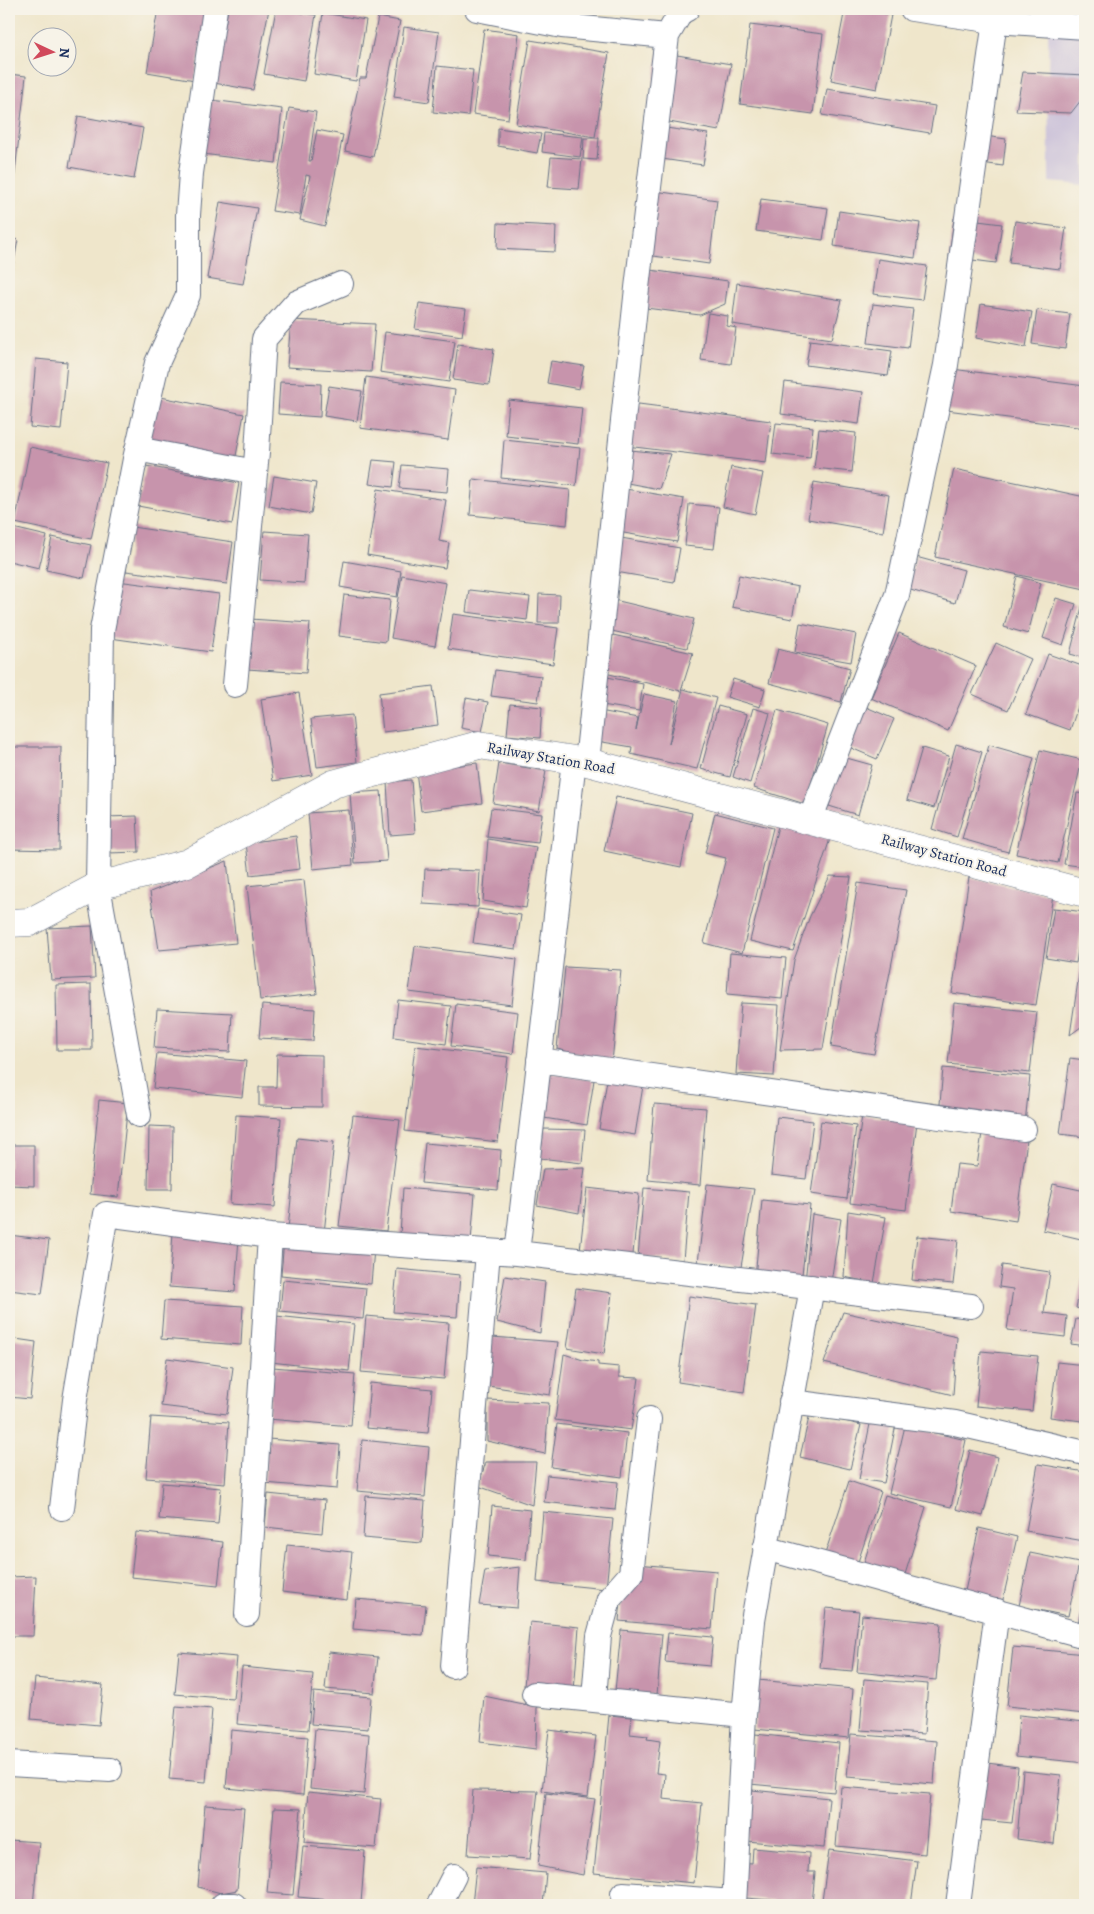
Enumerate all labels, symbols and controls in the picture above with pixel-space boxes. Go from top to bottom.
north arrow [28,28,78,78]
text: N [55,47,74,59]
street label: Railway Station Road [486,737,617,779]
street label: Railway Station Road [879,829,1010,882]

